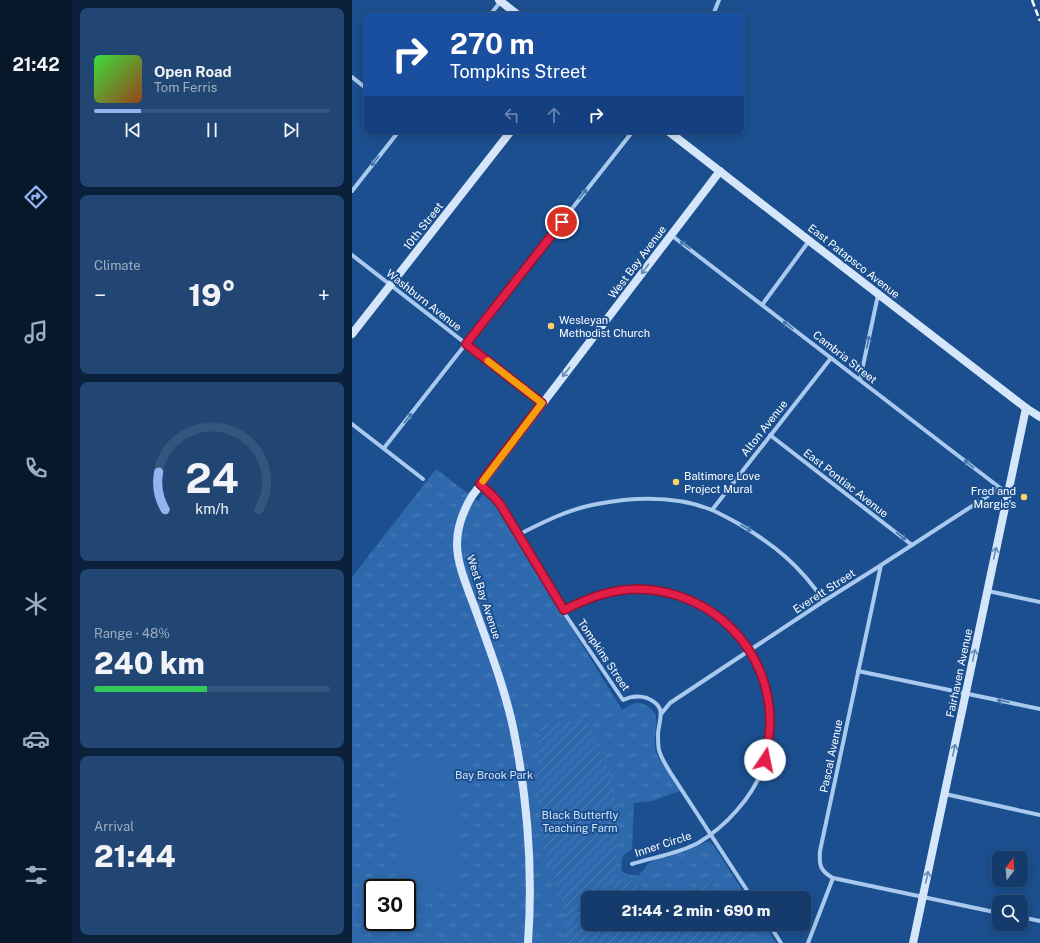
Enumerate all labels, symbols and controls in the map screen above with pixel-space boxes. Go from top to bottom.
text: 270 m [450,27,534,60]
icon: right [384,28,436,80]
text: 21:42 [12,54,60,75]
text: Tompkins Street [450,61,587,82]
text: Open Road [154,63,232,80]
text: Tom Ferris [154,80,217,95]
icon: left [501,104,523,126]
icon: ahead [543,104,565,126]
icon: right [585,104,607,126]
icon: previous [122,119,144,141]
icon: pause [201,119,223,141]
icon: next [280,119,302,141]
one-way arrow [371,155,380,166]
icon: directions [22,183,50,211]
one-way arrow [579,189,588,200]
street label: 10th Street [401,200,445,252]
pin [545,205,579,239]
icon: arrive [551,211,573,233]
street label: East Patapsco Avenue [806,222,902,300]
street label: West Bay Avenue [606,223,668,301]
one-way arrow [680,241,691,250]
text: Climate [94,258,141,273]
one-way arrow [641,263,649,274]
street label: Washburn Avenue [384,267,464,333]
text: 19° [188,277,236,313]
text: − [94,282,106,308]
text: + [318,282,330,308]
place label: Wesleyan Methodist Church [559,314,650,339]
icon: music [22,318,50,346]
marker: Wesleyan Methodist Church [546,321,556,331]
one-way arrow [783,321,794,329]
street label: Cambria Street [811,328,879,386]
one-way arrow [864,336,872,349]
one-way arrow [562,367,570,378]
street label: Alton Avenue [738,398,790,458]
one-way arrow [403,412,412,423]
street label: East Pontiac Avenue [801,446,891,520]
text: 24 [185,452,239,501]
icon: phone [22,454,50,482]
one-way arrow [963,460,974,468]
place label: Baltimore Love Project Mural [684,470,760,495]
marker: Baltimore Love Project Mural [671,477,681,487]
place label: Fred and Margie's [971,485,1016,510]
marker: Fred and Margie's [1019,492,1029,502]
text: km/h [195,499,229,516]
one-way arrow [740,525,752,533]
one-way arrow [895,532,906,540]
one-way arrow [992,547,1000,560]
street label: West Bay Avenue [465,553,503,641]
street label: Everett Street [791,567,857,615]
icon: climate [22,590,50,618]
street label: Tompkins Street [576,617,632,693]
text: Range · 48% [94,626,170,641]
street label: Fairhaven Avenue [944,628,974,718]
text: 240 km [94,645,205,681]
one-way arrow [970,649,978,662]
one-way arrow [997,697,1010,705]
street label: Pascal Avenue [817,718,845,794]
icon: car [22,725,50,753]
position arrow [744,739,786,781]
one-way arrow [950,744,958,757]
park label: Bay Brook Park [455,769,533,781]
park label: Black Butterfly Teaching Farm [542,809,619,834]
text: Arrival [94,819,134,834]
street label: Inner Circle [633,829,693,859]
text: 21:44 [94,838,176,874]
north arrow [992,851,1028,887]
map controls [992,851,1028,931]
icon: filters [22,861,50,889]
one-way arrow [923,871,931,884]
speed limit sign: 30 [364,879,416,931]
button: search [992,895,1028,931]
text: 21:44 · 2 min · 690 m [622,902,770,919]

